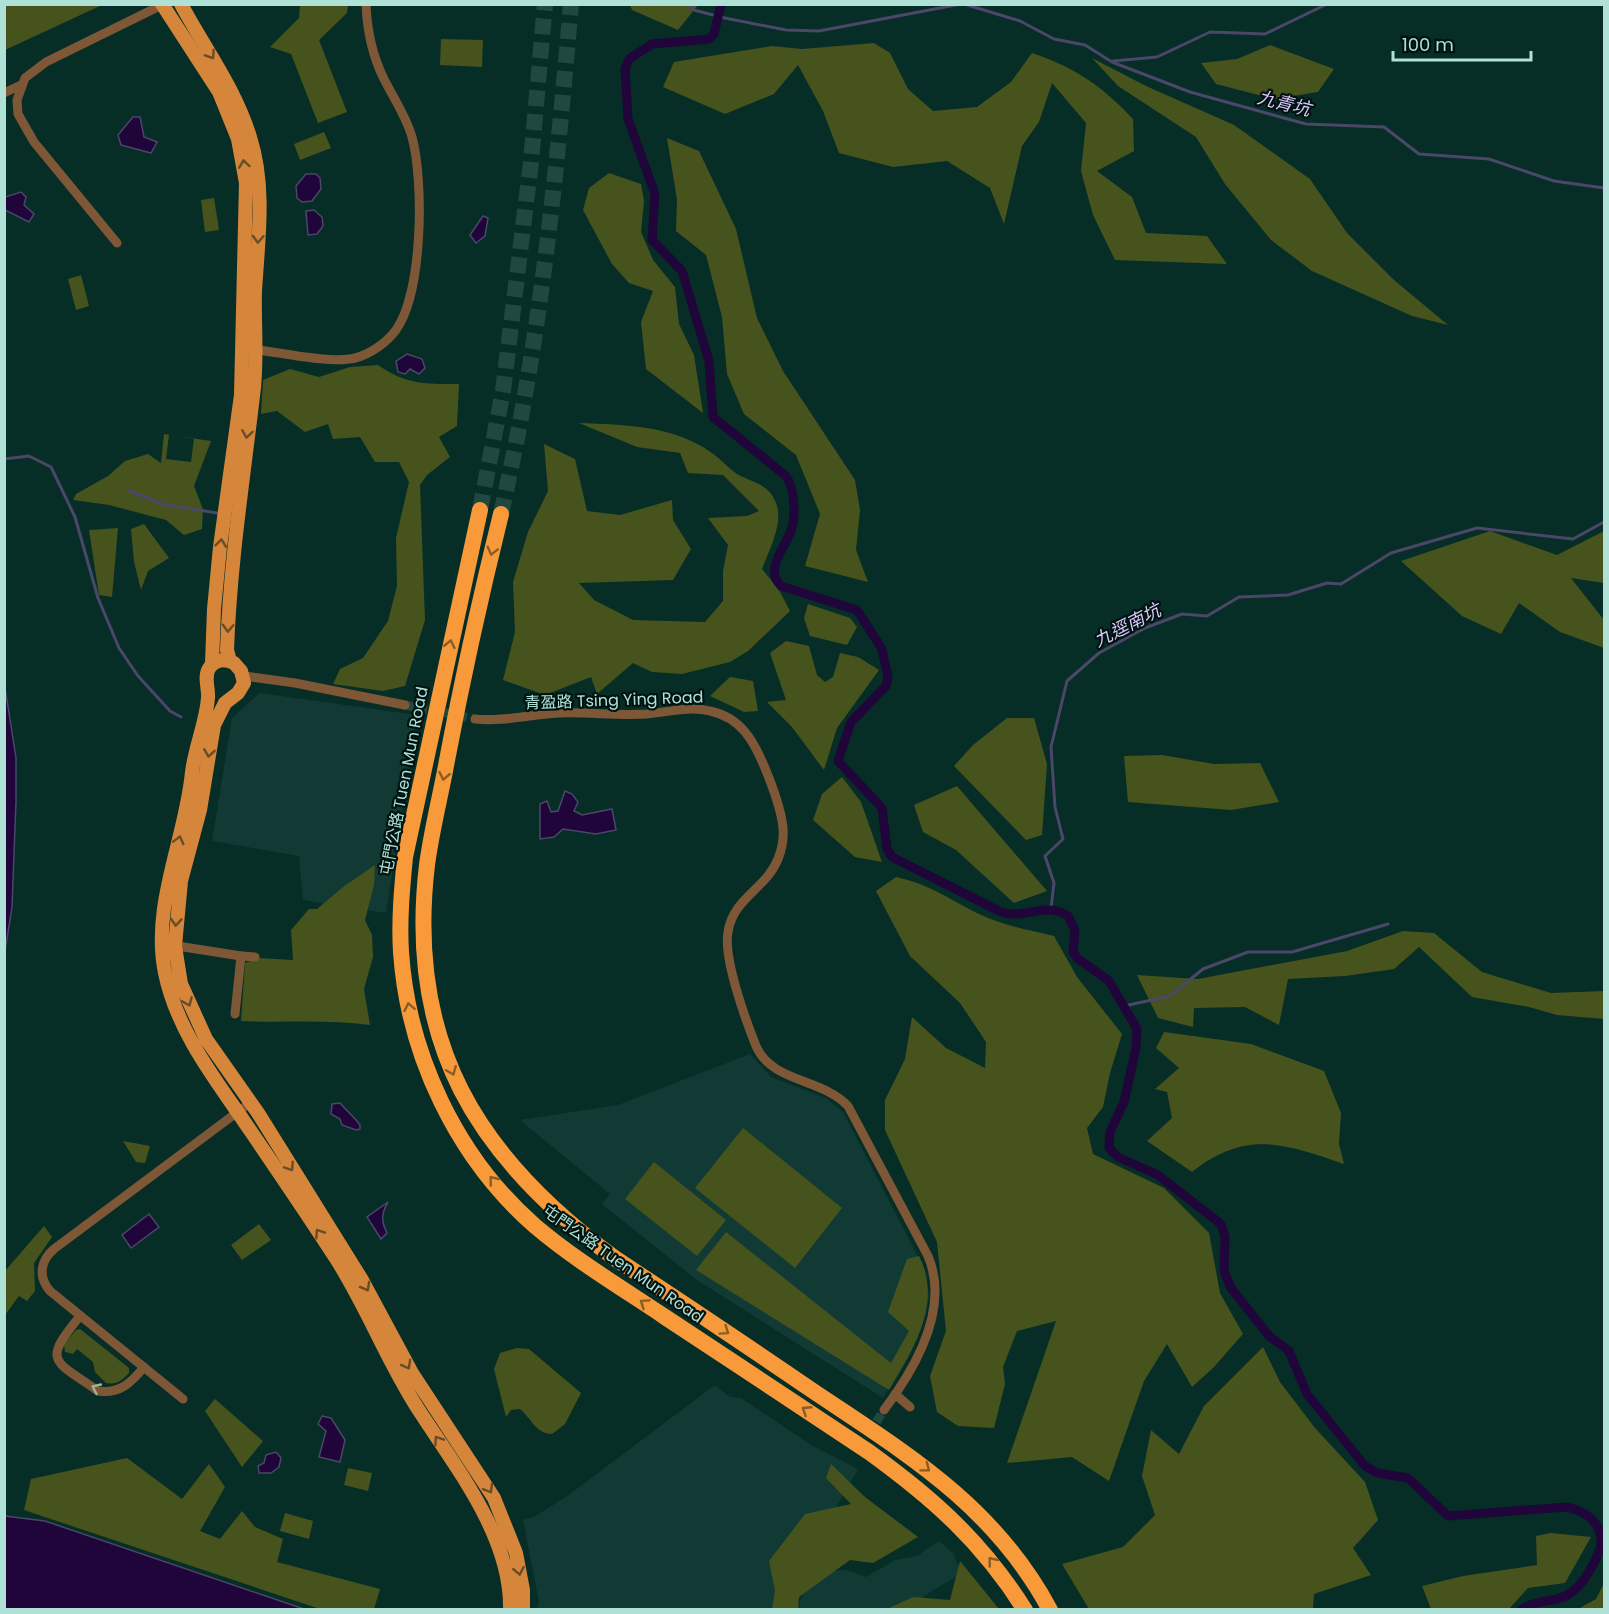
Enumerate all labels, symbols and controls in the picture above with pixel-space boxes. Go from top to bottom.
scale bar [1393,24,1531,62]
text: 100 m [1402,32,1454,57]
one-way arrow [204,48,215,59]
water label: 九青坑 [1255,84,1316,122]
one-way arrow [238,160,250,169]
one-way arrow [252,235,265,244]
one-way arrow [242,429,254,438]
one-way arrow [214,539,226,548]
one-way arrow [487,546,500,556]
water label: 九逕南坑 [1089,596,1167,652]
one-way arrow [221,623,234,632]
one-way arrow [443,639,456,649]
street label: 屯門公路 Tuen Mun Road [374,685,434,877]
street label: 青盈路 Tsing Ying Road [524,685,704,715]
one-way arrow [203,748,215,757]
one-way arrow [438,771,451,781]
one-way arrow [171,835,184,845]
one-way arrow [169,918,182,927]
one-way arrow [181,996,193,1007]
one-way arrow [403,1002,416,1012]
one-way arrow [445,1065,457,1076]
one-way arrow [283,1161,294,1172]
one-way arrow [489,1176,500,1187]
street label: 屯門公路 Tuen Mun Road [538,1200,708,1328]
one-way arrow [315,1229,326,1240]
one-way arrow [359,1281,370,1291]
one-way arrow [639,1299,650,1310]
one-way arrow [718,1324,729,1335]
one-way arrow [400,1359,412,1369]
one-way arrow [91,1383,102,1395]
one-way arrow [802,1406,812,1418]
one-way arrow [435,1435,446,1446]
one-way arrow [919,1461,930,1472]
one-way arrow [482,1483,493,1493]
one-way arrow [989,1557,1000,1568]
one-way arrow [512,1565,525,1575]

